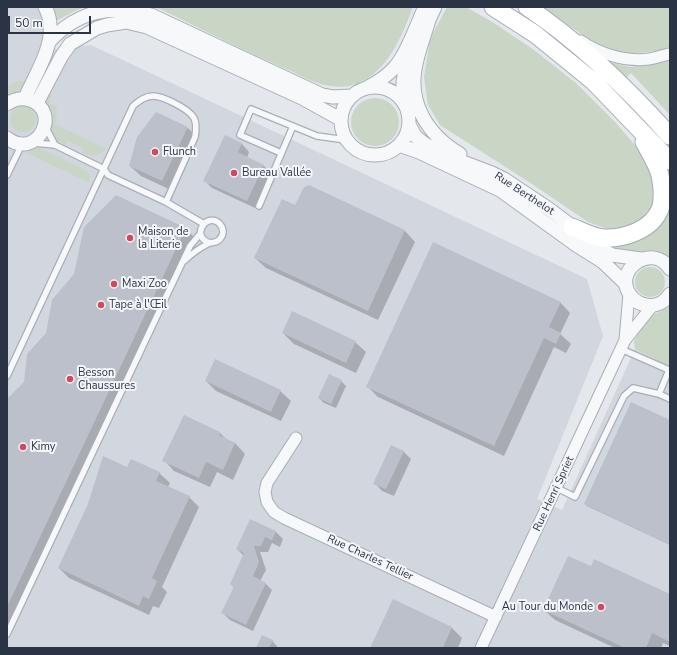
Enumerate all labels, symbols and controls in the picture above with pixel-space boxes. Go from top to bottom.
scale bar [10,8,93,34]
text: 50 m [15,15,43,31]
place label: Flunch [163,145,196,159]
marker: Flunch [150,147,160,157]
place label: Bureau Vallée [242,166,311,180]
marker: Bureau Vallée [229,168,239,178]
street label: Rue Berthelot [492,170,556,218]
place label: Maison de la Literie [138,225,189,251]
marker: Maison de la Literie [125,233,135,243]
place label: Maxi Zoo [122,277,167,291]
marker: Maxi Zoo [109,279,119,289]
place label: Tape à l'Œil [109,298,167,312]
marker: Tape à l'Œil [96,300,106,310]
place label: Besson Chaussures [78,366,135,392]
marker: Besson Chaussures [65,374,75,384]
place label: Kimy [31,440,55,454]
marker: Kimy [18,442,28,452]
street label: Rue Henri Spriet [531,454,577,534]
street label: Rue Charles Tellier [325,532,415,584]
place label: Au Tour du Monde [502,600,593,614]
marker: Au Tour du Monde [596,602,606,612]

